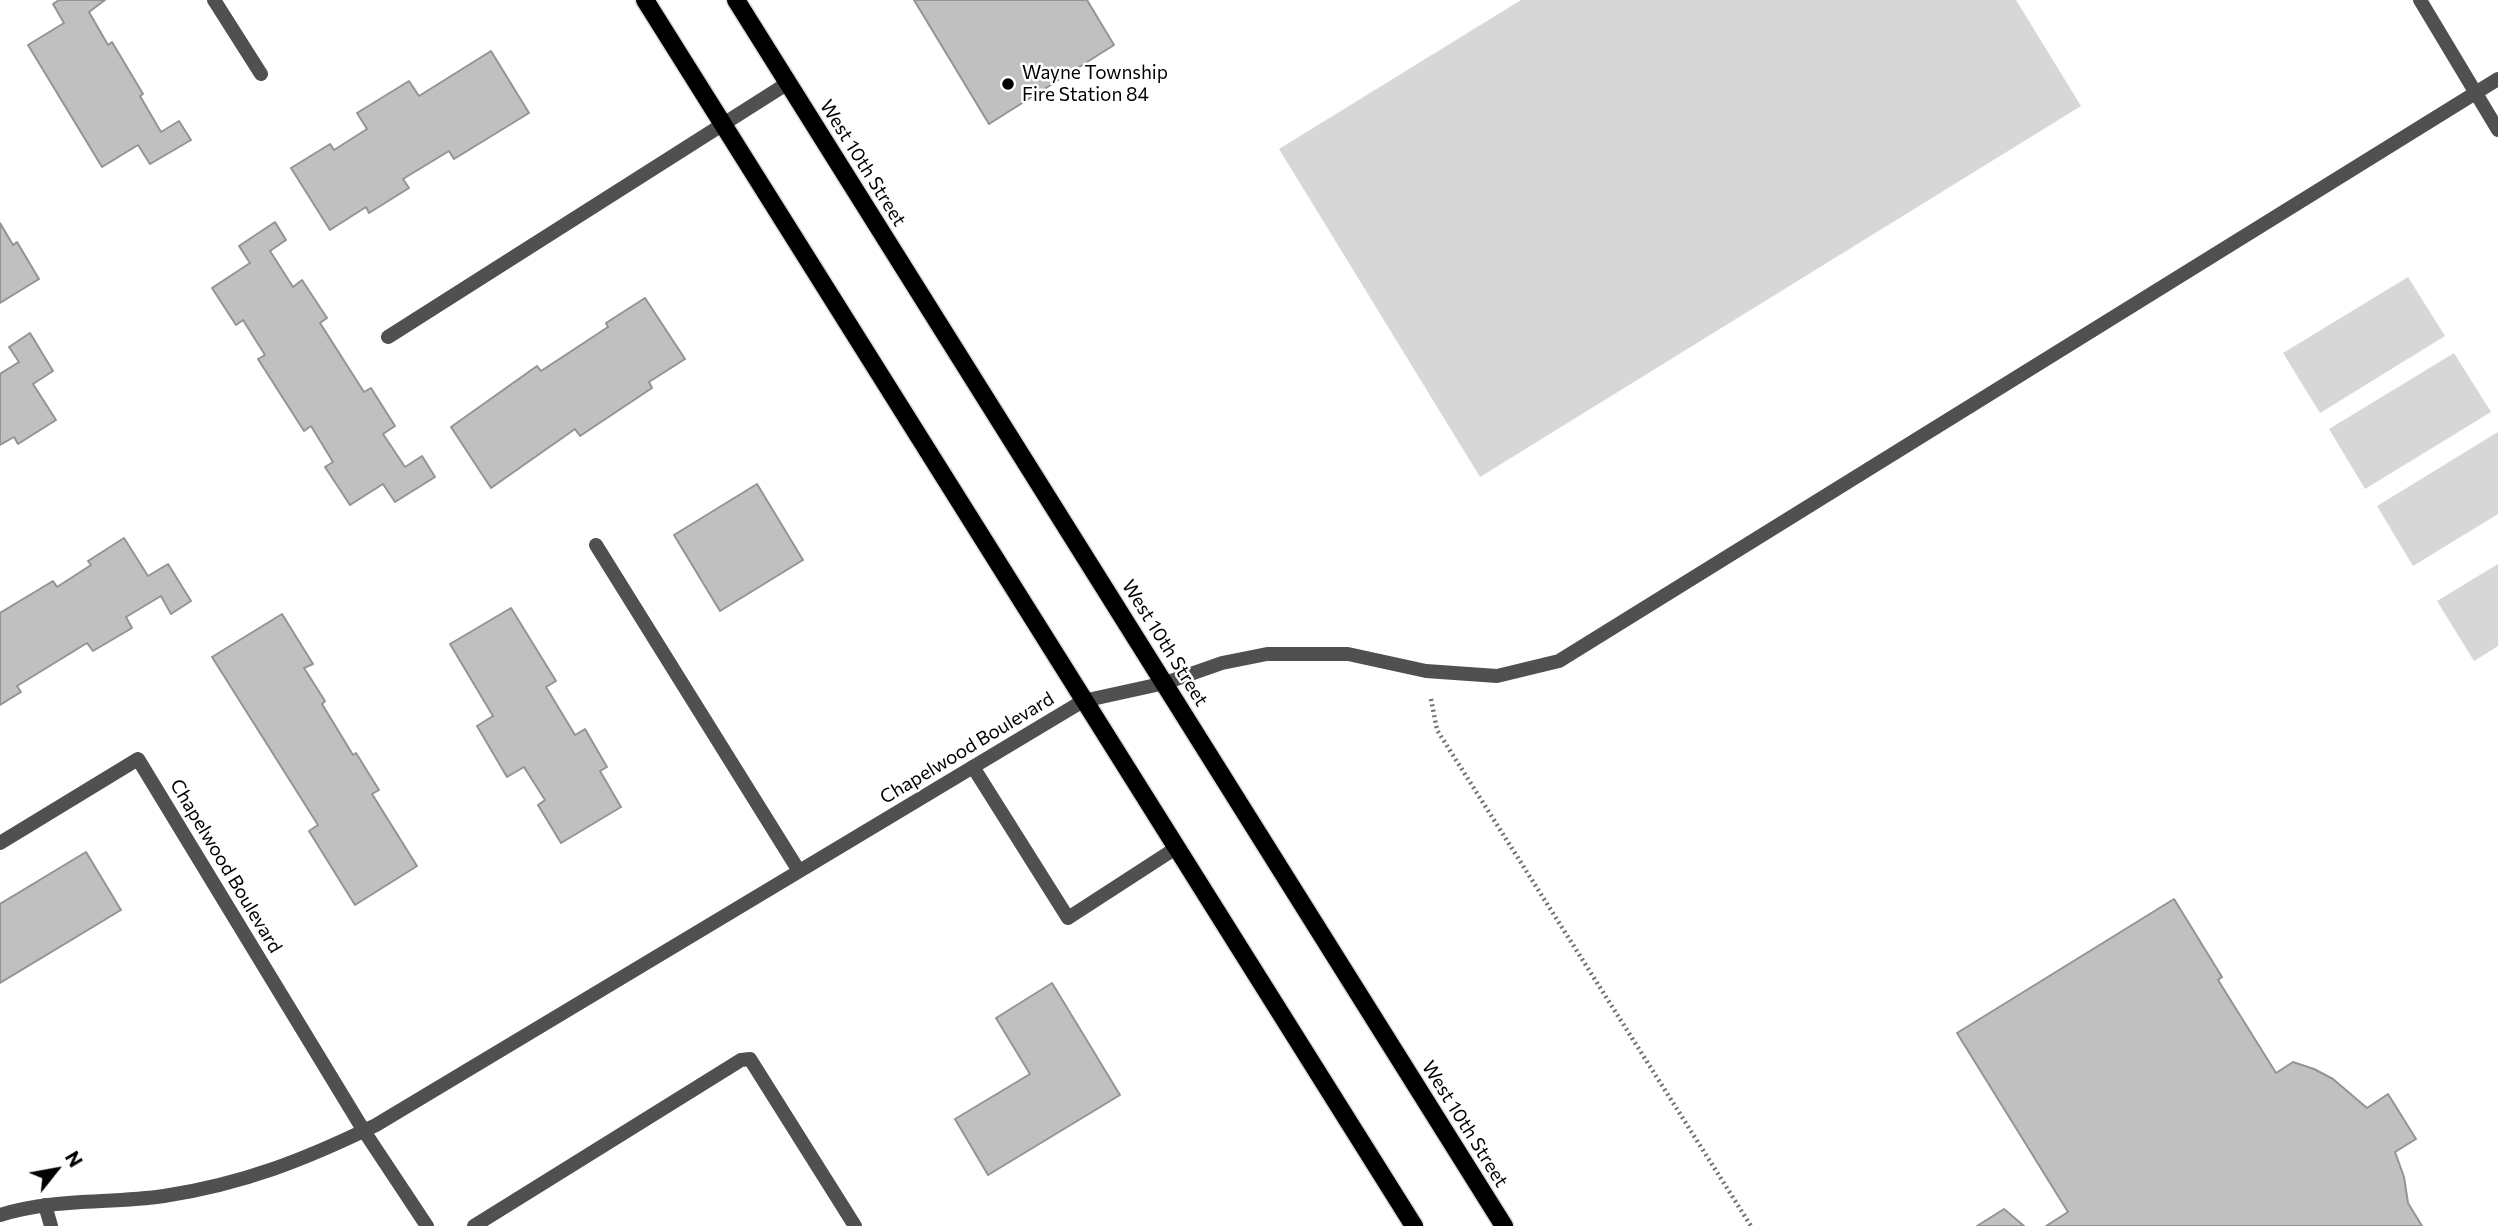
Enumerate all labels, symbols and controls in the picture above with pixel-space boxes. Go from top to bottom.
place label: Wayne Township Fire Station 84 [1022,62,1168,106]
marker: Wayne Township Fire Station 84 [1000,76,1016,92]
street label: West 10th Street [815,96,911,230]
street label: West 10th Street [1117,576,1213,710]
street label: Chapelwood Boulevard [876,687,1058,809]
street label: Chapelwood Boulevard [165,775,287,957]
street label: West 10th Street [1417,1057,1513,1191]
north arrow [21,1135,91,1205]
text: N [61,1147,88,1171]

